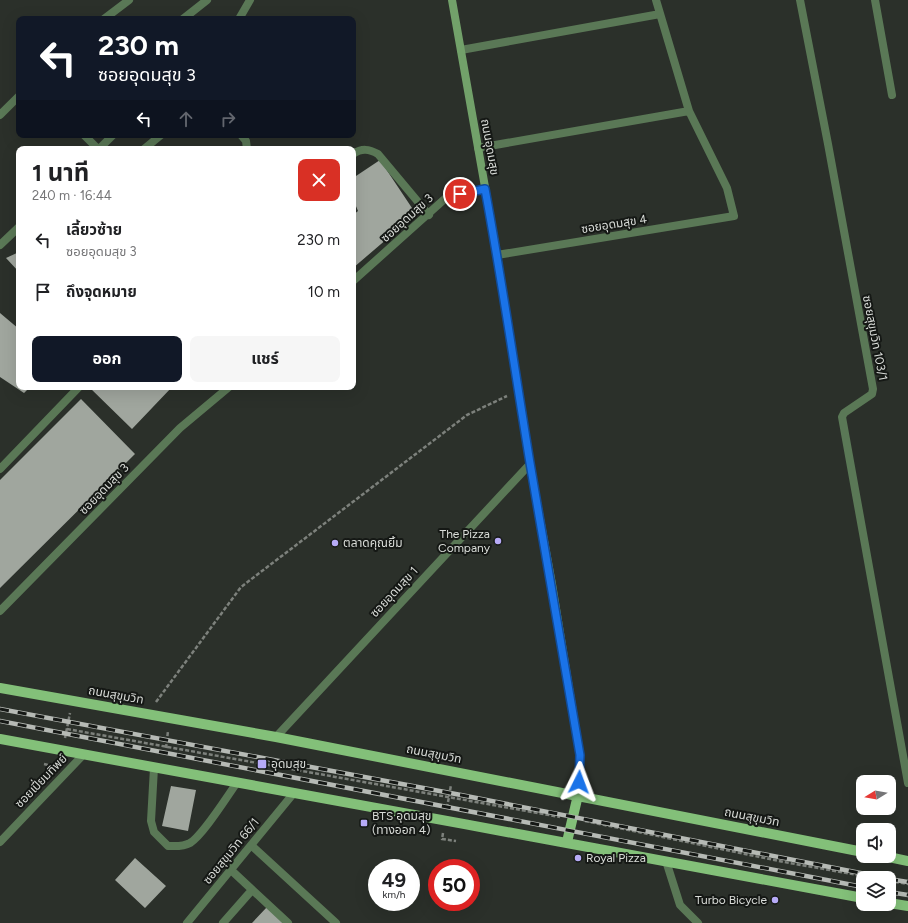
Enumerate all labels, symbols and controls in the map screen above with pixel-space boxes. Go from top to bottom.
text: 230 m [98,28,179,62]
icon: left [32,32,84,84]
text: ซอยอุดมสุข 3 [98,64,196,86]
icon: left [133,108,155,130]
icon: ahead [175,108,197,130]
icon: right [217,108,239,130]
street label: ถนนอุดมสุข [478,118,502,176]
text: 1 นาที [32,158,89,187]
button: close [298,159,340,201]
pin [443,177,477,211]
icon: arrive [449,183,471,205]
text: 240 m · 16:44 [32,188,112,203]
street label: ซอยอุดมสุข 3 [378,191,436,245]
street label: ซอยอุดมสุข 4 [580,212,648,236]
text: เลี้ยวซ้าย [66,221,122,239]
icon: left [32,229,54,251]
text: 230 m [297,231,340,249]
text: ซอยอุดมสุข 3 [66,244,137,259]
icon: arrive [32,281,54,303]
text: ถึงจุดหมาย [66,283,137,301]
text: 10 m [308,283,340,301]
street label: ซอยสุขุมวิท 103/1 [860,294,890,382]
button: ออก [32,336,182,382]
button: แชร์ [190,336,340,382]
street label: ซอยอุดมสุข 3 [76,461,132,517]
place label: The Pizza Company [438,527,491,555]
place label: ตลาดคุณยิ้ม [343,535,403,550]
marker: The Pizza Company [493,536,503,546]
marker: ตลาดคุณยิ้ม [330,538,340,548]
street label: ซอยอุดมสุข 1 [367,564,421,620]
street label: ถนนสุขุมวิท [87,683,145,707]
street label: ถนนสุขุมวิท [405,742,463,766]
street label: ซอยเปี่ยมทิพย์ [11,750,70,811]
place label: อุดมสุข [271,757,306,771]
marker: อุดมสุข [256,758,268,770]
position arrow [558,761,600,803]
north arrow [856,775,896,815]
map controls [856,775,896,911]
street label: ถนนสุขุมวิท [723,805,781,829]
place label: BTS อุดมสุข (ทางออก 4) [372,809,431,837]
street label: ซอยสุขุมวิท 66/1 [200,815,262,887]
marker: BTS อุดมสุข (ทางออก 4) [359,818,369,828]
button: sound [856,823,896,863]
place label: Royal Pizza [586,851,646,865]
marker: Royal Pizza [573,853,583,863]
speed limit sign: 50 [428,859,480,911]
text: 49 [382,868,406,892]
button: layers [856,871,896,911]
text: km/h [383,888,405,901]
place label: Turbo Bicycle [695,893,767,907]
marker: Turbo Bicycle [770,895,780,905]

